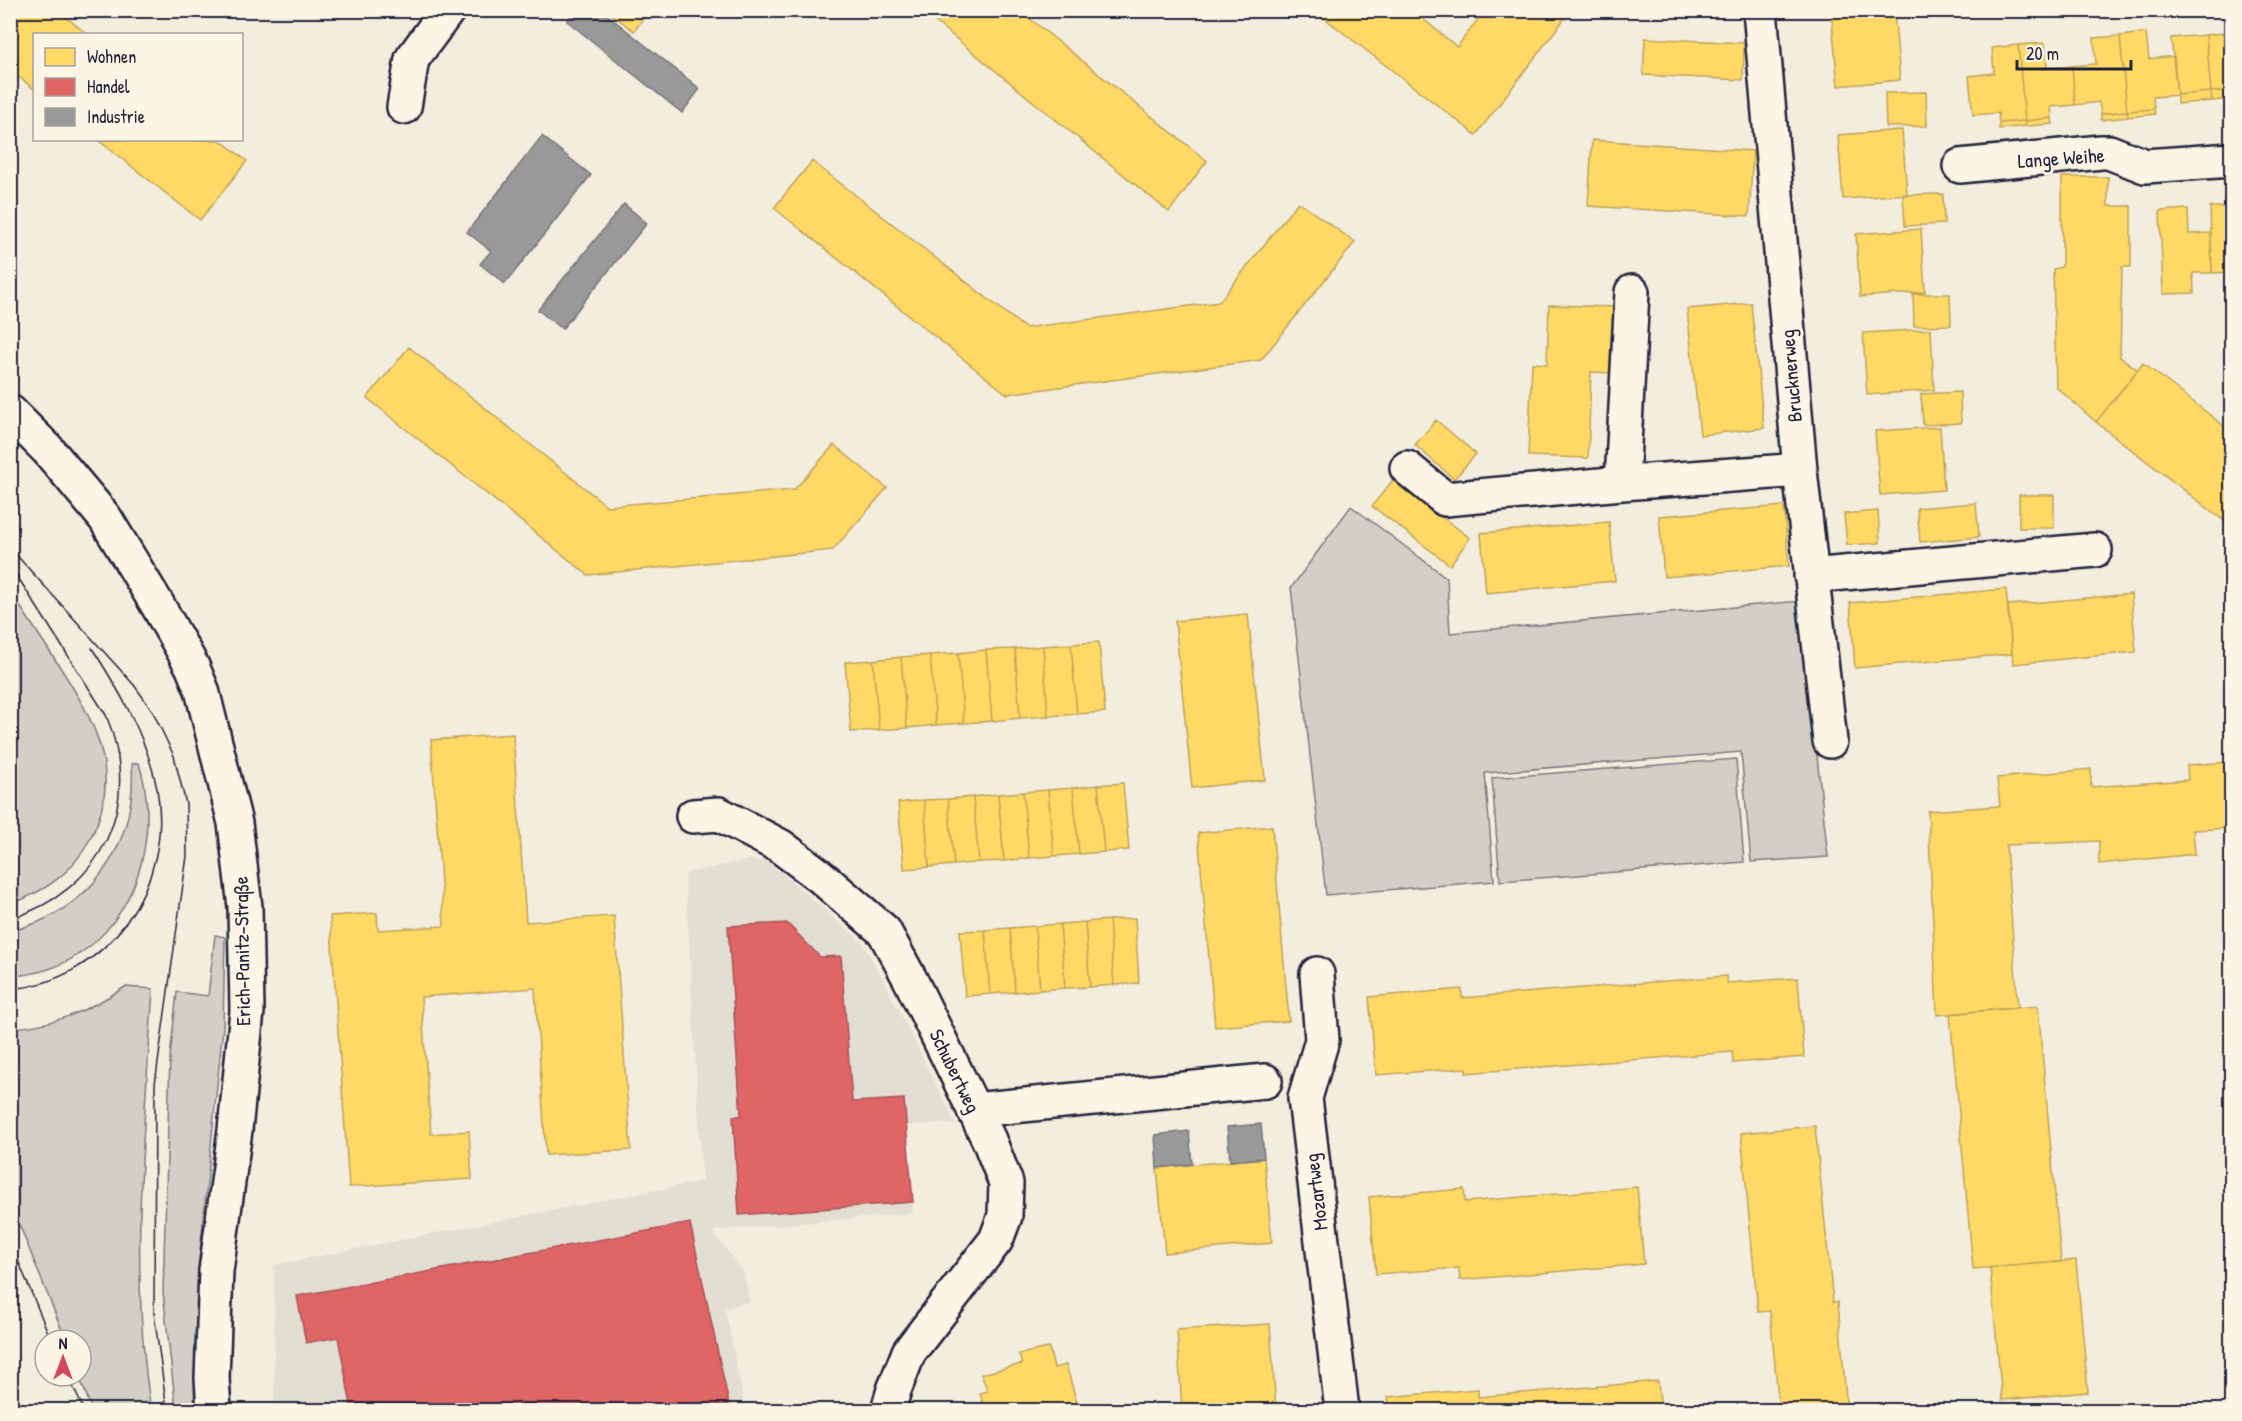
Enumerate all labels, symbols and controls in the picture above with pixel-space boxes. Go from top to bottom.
legend [33,33,243,141]
scale bar [2017,33,2131,71]
text: 20 m [2026,41,2059,66]
text: Wohnen [87,44,136,69]
text: Handel [87,74,130,99]
text: Industrie [87,104,145,129]
street label: Lange Weihe [2017,141,2105,174]
street label: Brucknerweg [1773,329,1808,423]
street label: Erich-Panitz-Straße [227,876,256,1026]
street label: Schubertweg [924,1024,987,1117]
street label: Mozartweg [1297,1152,1334,1232]
north arrow [33,1328,93,1388]
text: N [59,1332,68,1354]

